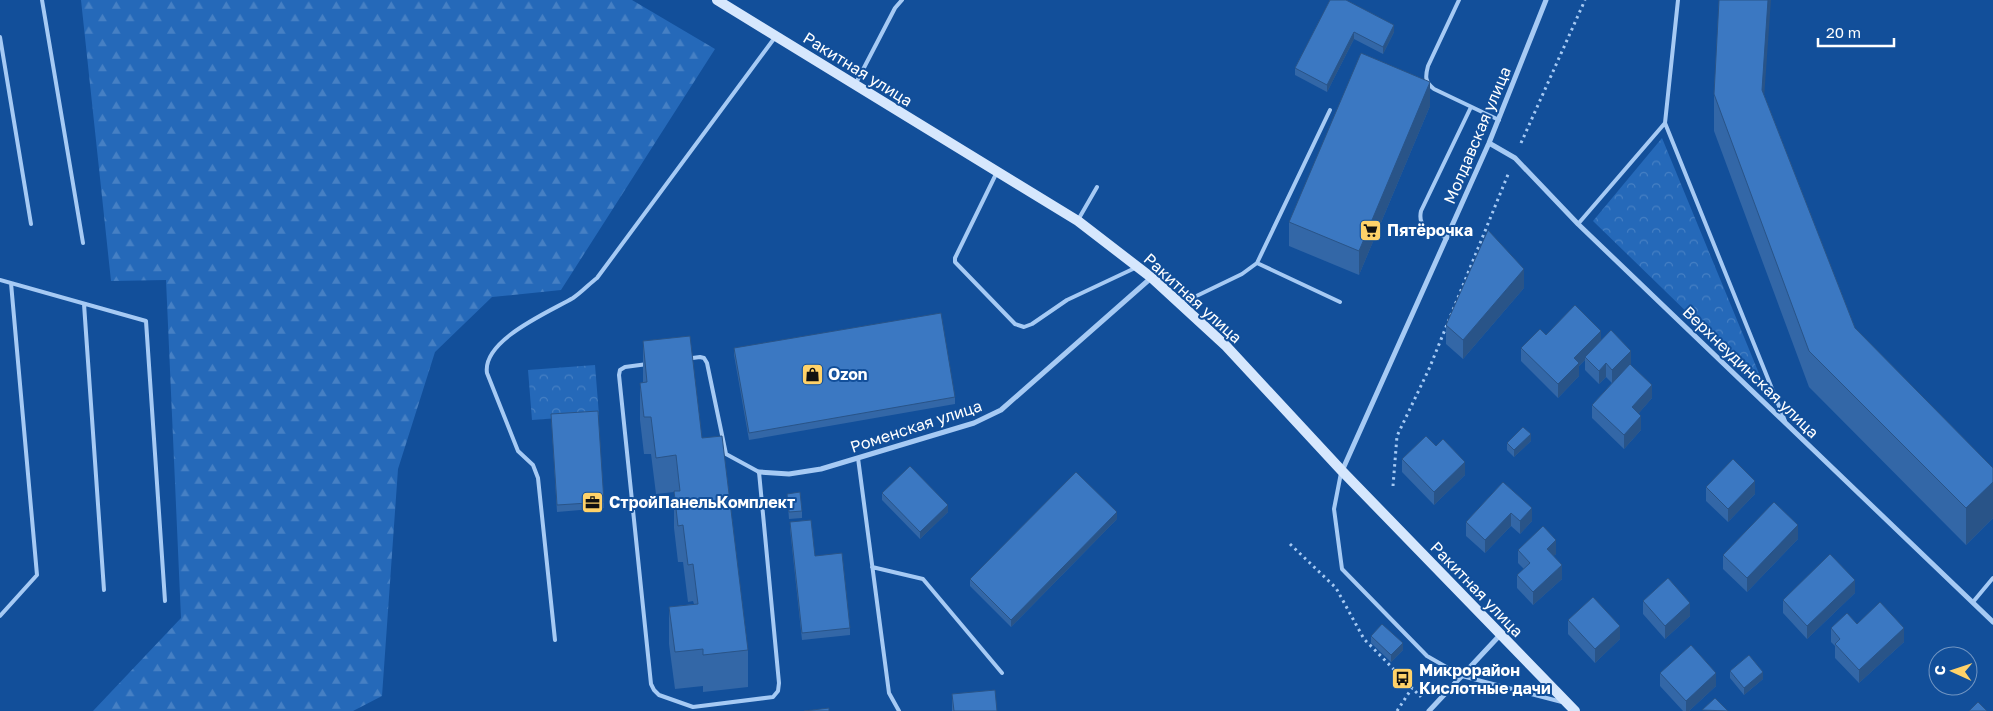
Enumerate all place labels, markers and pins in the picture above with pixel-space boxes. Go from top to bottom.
supermarket icon: Пятёрочка [1359,218,1383,242]
place label: Пятёрочка [1387,220,1473,240]
shop icon: Ozon [800,362,824,386]
place label: Ozon [828,364,868,384]
office icon: СтройПанельКомплект [581,490,605,514]
place label: СтройПанельКомплект [609,492,795,512]
place label: Микрорайон Кислотные дачи [1419,660,1551,698]
bus stop icon: Микрорайон Кислотные дачи [1391,667,1415,691]

